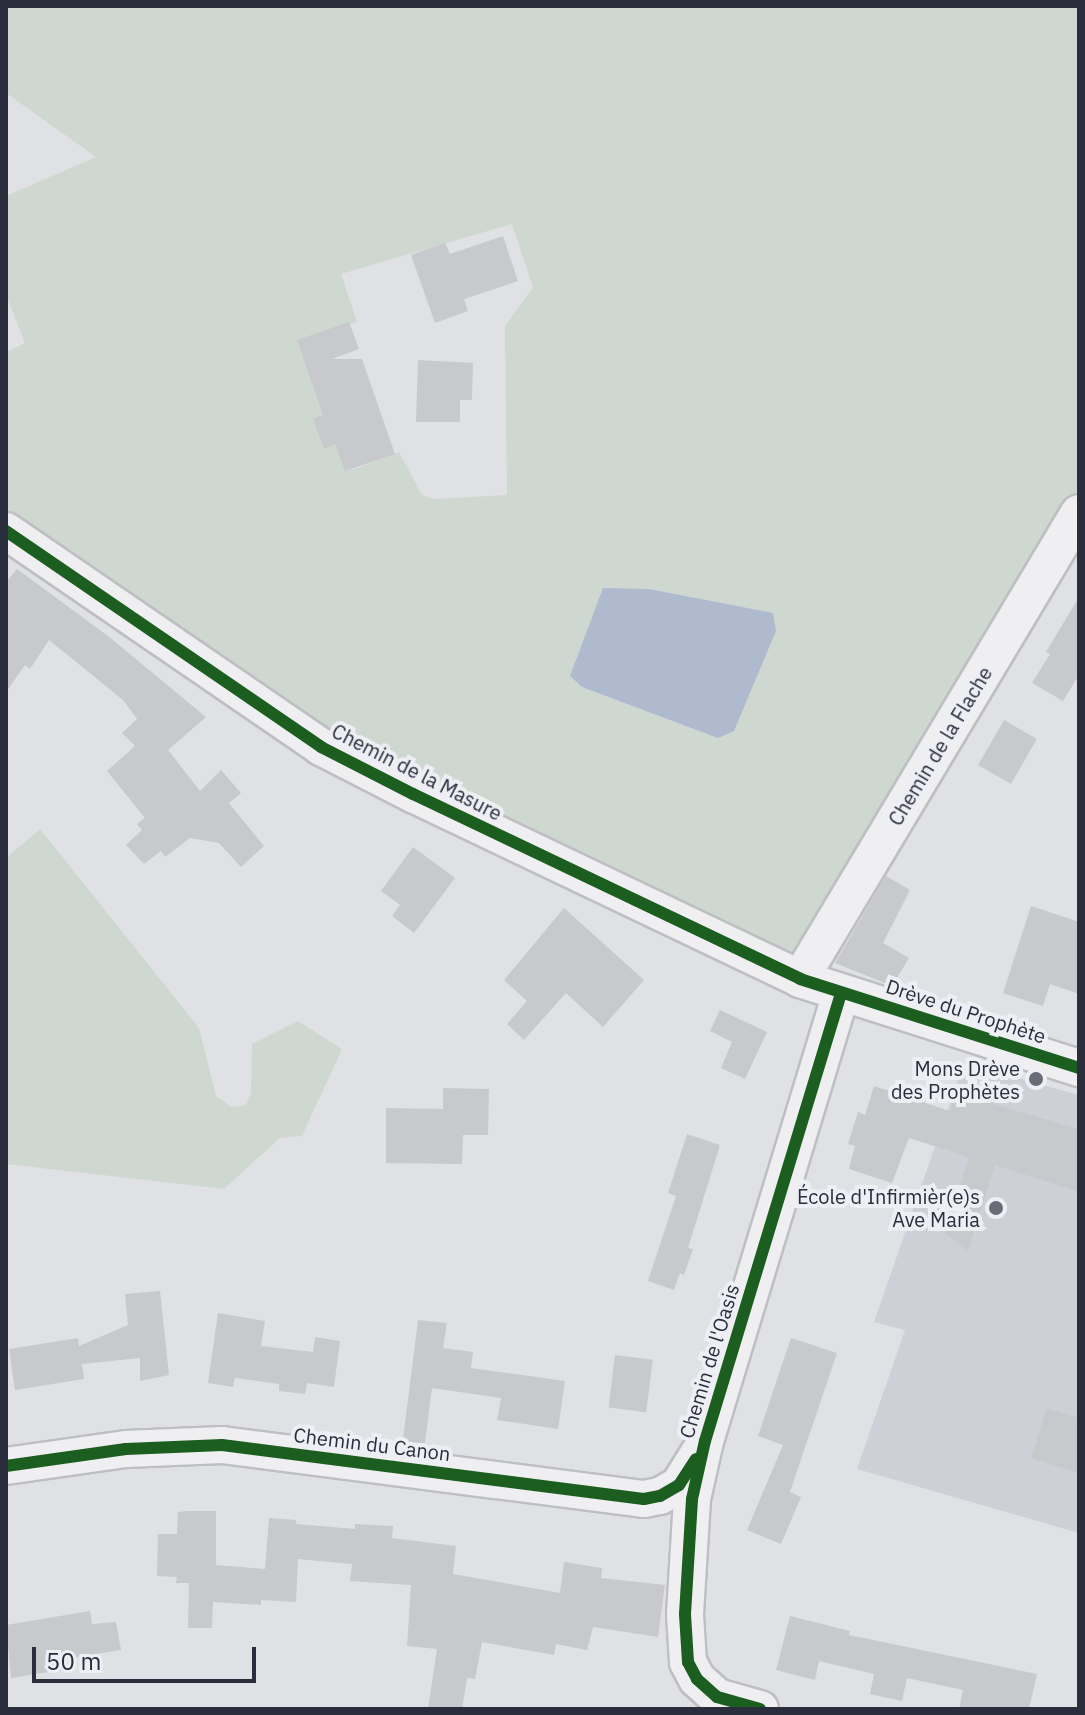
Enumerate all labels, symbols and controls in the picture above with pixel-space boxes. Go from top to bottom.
street label: Chemin de la Flache [883,662,997,830]
street label: Chemin de la Masure [328,719,506,825]
street label: Drève du Prophète [883,974,1049,1048]
place label: Mons Drève des Prophètes [891,1056,1020,1103]
marker: Mons Drève des Prophètes [1027,1070,1045,1088]
place label: École d'Infirmièr(e)s Ave Maria [797,1184,980,1231]
marker: École d'Infirmièr(e)s Ave Maria [987,1199,1005,1217]
street label: Chemin de l'Oasis [674,1281,744,1441]
street label: Chemin du Canon [292,1422,452,1466]
scale bar [36,1631,260,1681]
text: 50 m [46,1645,101,1677]

